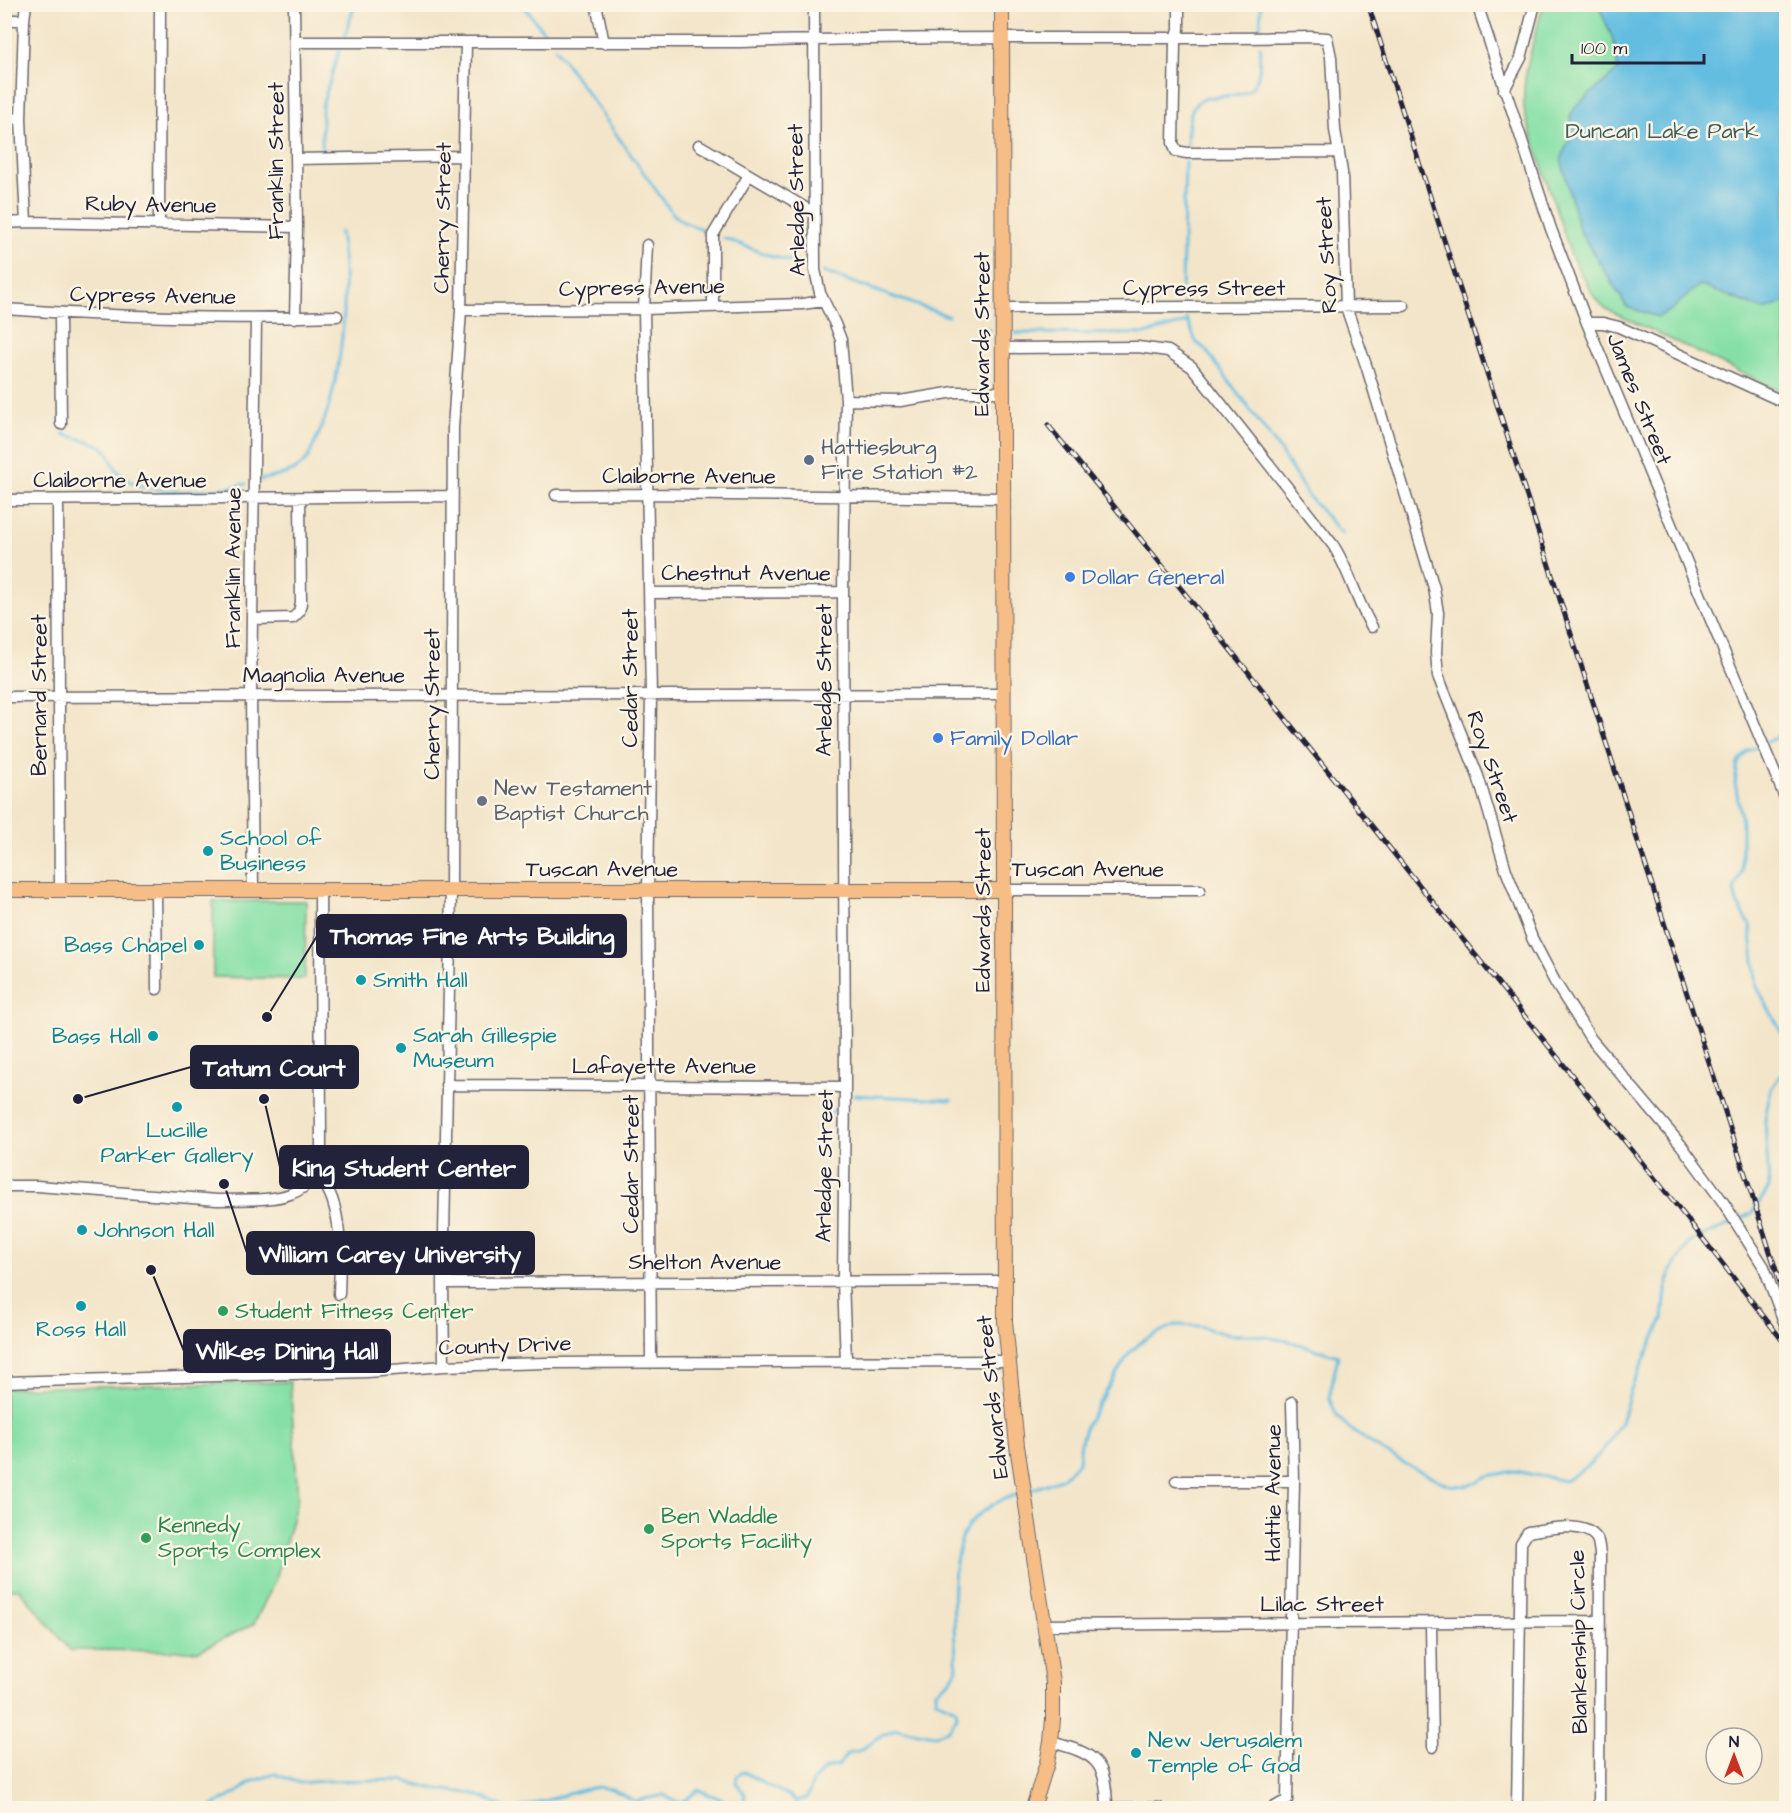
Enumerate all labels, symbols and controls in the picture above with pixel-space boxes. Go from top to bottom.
scale bar [1572,27,1704,65]
text: 100 m [1581,36,1627,61]
street label: Franklin Street [261,82,292,240]
park label: Duncan Lake Park [1566,116,1759,147]
street label: Arledge Street [780,123,815,277]
street label: Cherry Street [426,142,461,294]
street label: Ruby Avenue [85,188,217,223]
street label: Roy Street [1308,196,1347,314]
street label: Edwards Street [967,252,998,416]
street label: Cypress Avenue [559,271,726,306]
street label: Cypress Street [1123,273,1285,305]
street label: Cypress Avenue [70,279,237,314]
street label: James Street [1598,328,1680,470]
place label: Hattiesburg Fire Station #2 [821,432,978,488]
marker: Hattiesburg Fire Station #2 [802,453,816,467]
street label: Claiborne Avenue [602,461,776,492]
street label: Claiborne Avenue [33,465,207,496]
street label: Franklin Avenue [218,487,249,649]
street label: Chestnut Avenue [661,558,831,589]
place label: Dollar General [1082,562,1225,593]
marker: Dollar General [1063,570,1077,584]
street label: Arledge Street [809,603,841,756]
street label: Cedar Street [615,609,646,747]
street label: Bernard Street [24,614,55,776]
street label: Cherry Street [417,628,449,780]
street label: Magnolia Avenue [243,660,405,692]
street label: Roy Street [1457,707,1526,828]
place label: Family Dollar [950,723,1078,755]
marker: Family Dollar [931,731,945,745]
place label: New Testament Baptist Church [494,773,652,829]
marker: New Testament Baptist Church [475,794,489,808]
place label: School of Business [220,823,322,879]
street label: Edwards Street [968,828,999,992]
marker: School of Business [201,844,215,858]
street label: Tuscan Avenue [526,854,678,885]
street label: Tuscan Avenue [1012,854,1164,885]
callout: Thomas Fine Arts Building [317,915,626,957]
text: Thomas Fine Arts Building [329,920,615,955]
place label: Bass Chapel [64,930,187,961]
marker: Bass Chapel [192,938,206,952]
place label: Smith Hall [373,965,468,996]
marker: Smith Hall [354,973,368,987]
place label: Sarah Gillespie Museum [413,1020,557,1076]
place label: Bass Hall [52,1021,141,1052]
marker: Bass Hall [146,1029,160,1043]
marker: Sarah Gillespie Museum [394,1041,408,1055]
callout: Tatum Court [191,1046,358,1088]
street label: Lafayette Avenue [572,1051,756,1083]
text: Tatum Court [202,1052,346,1086]
street label: Arledge Street [808,1089,843,1243]
street label: Cedar Street [616,1095,647,1233]
marker: Lucille Parker Gallery [170,1100,184,1114]
place label: Lucille Parker Gallery [100,1115,254,1172]
callout: King Student Center [280,1146,528,1188]
text: King Student Center [292,1152,517,1187]
place label: Johnson Hall [94,1215,215,1246]
marker: Johnson Hall [75,1223,89,1237]
callout: William Carey University [247,1232,534,1274]
text: William Carey University [258,1238,522,1274]
street label: Shelton Avenue [629,1247,782,1278]
place label: Student Fitness Center [235,1296,474,1327]
marker: Ross Hall [74,1299,88,1313]
marker: Student Fitness Center [216,1304,230,1318]
place label: Ross Hall [36,1314,126,1345]
street label: Edwards Street [969,1314,1017,1480]
street label: County Drive [438,1328,572,1365]
callout: Wilkes Dining Hall [184,1330,390,1372]
text: Wilkes Dining Hall [195,1335,378,1370]
street label: Hattie Avenue [1258,1424,1289,1562]
place label: Ben Waddle Sports Facility [661,1501,812,1558]
place label: Kennedy Sports Complex [158,1510,321,1566]
marker: Ben Waddle Sports Facility [642,1522,656,1536]
marker: Kennedy Sports Complex [139,1531,153,1545]
street label: Blankenship Circle [1562,1549,1596,1734]
street label: Lilac Street [1260,1589,1384,1620]
place label: New Jerusalem Temple of God [1148,1725,1302,1781]
north arrow [1704,1726,1764,1786]
text: N [1729,1731,1739,1753]
marker: New Jerusalem Temple of God [1129,1746,1143,1760]

